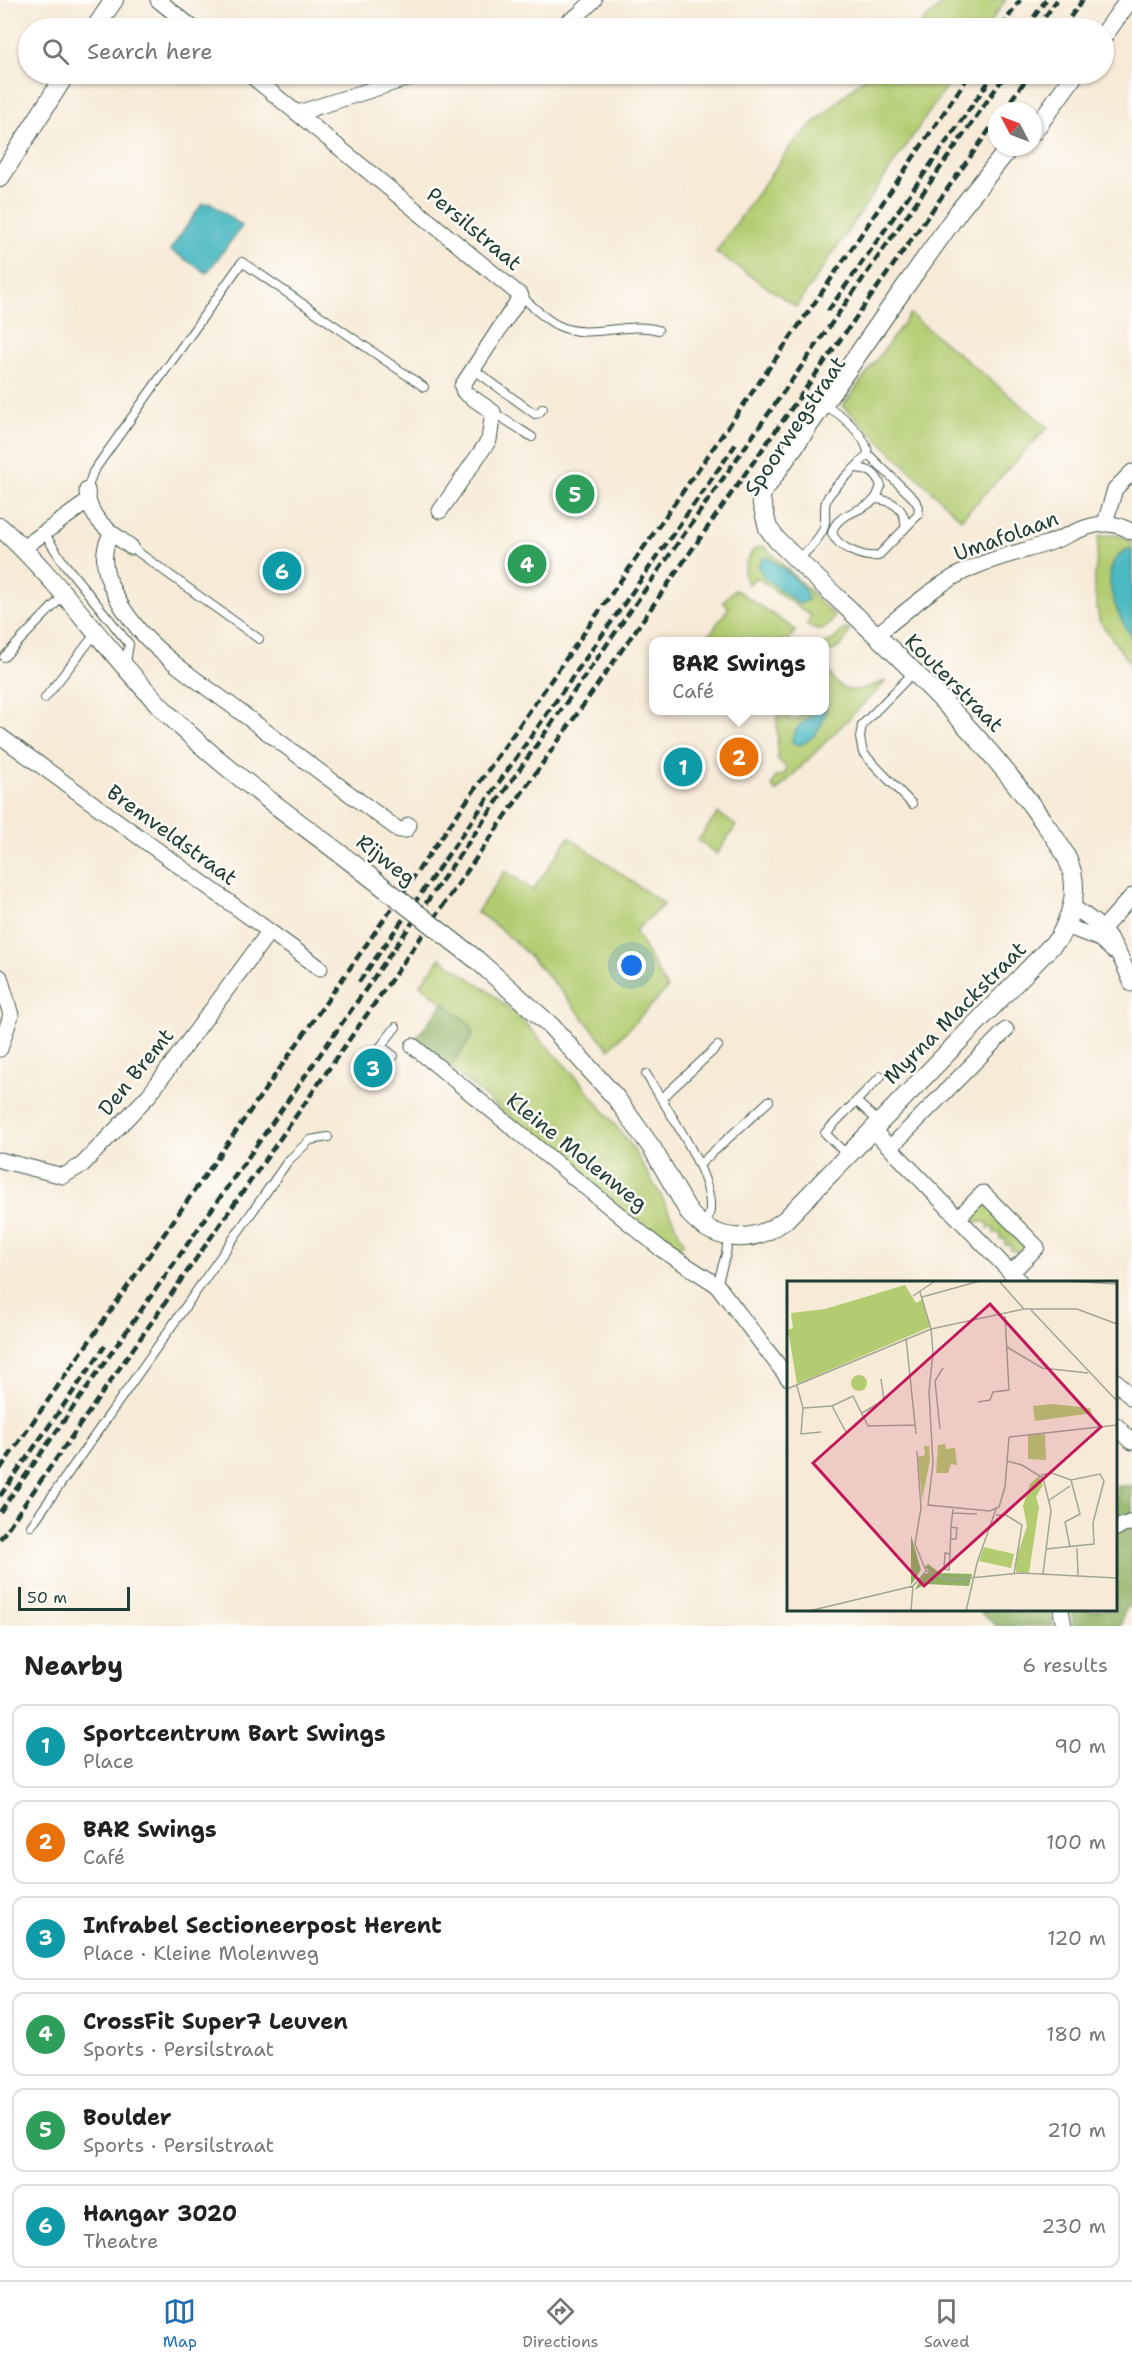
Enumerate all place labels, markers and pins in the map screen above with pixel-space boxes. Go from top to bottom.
pin: 5 [556,472,594,516]
pin: 4 [508,542,546,586]
pin: 6 [262,548,302,594]
pin: 2 [720,734,758,780]
pin: 1 [664,744,702,789]
pin: 3 [354,1046,392,1090]

